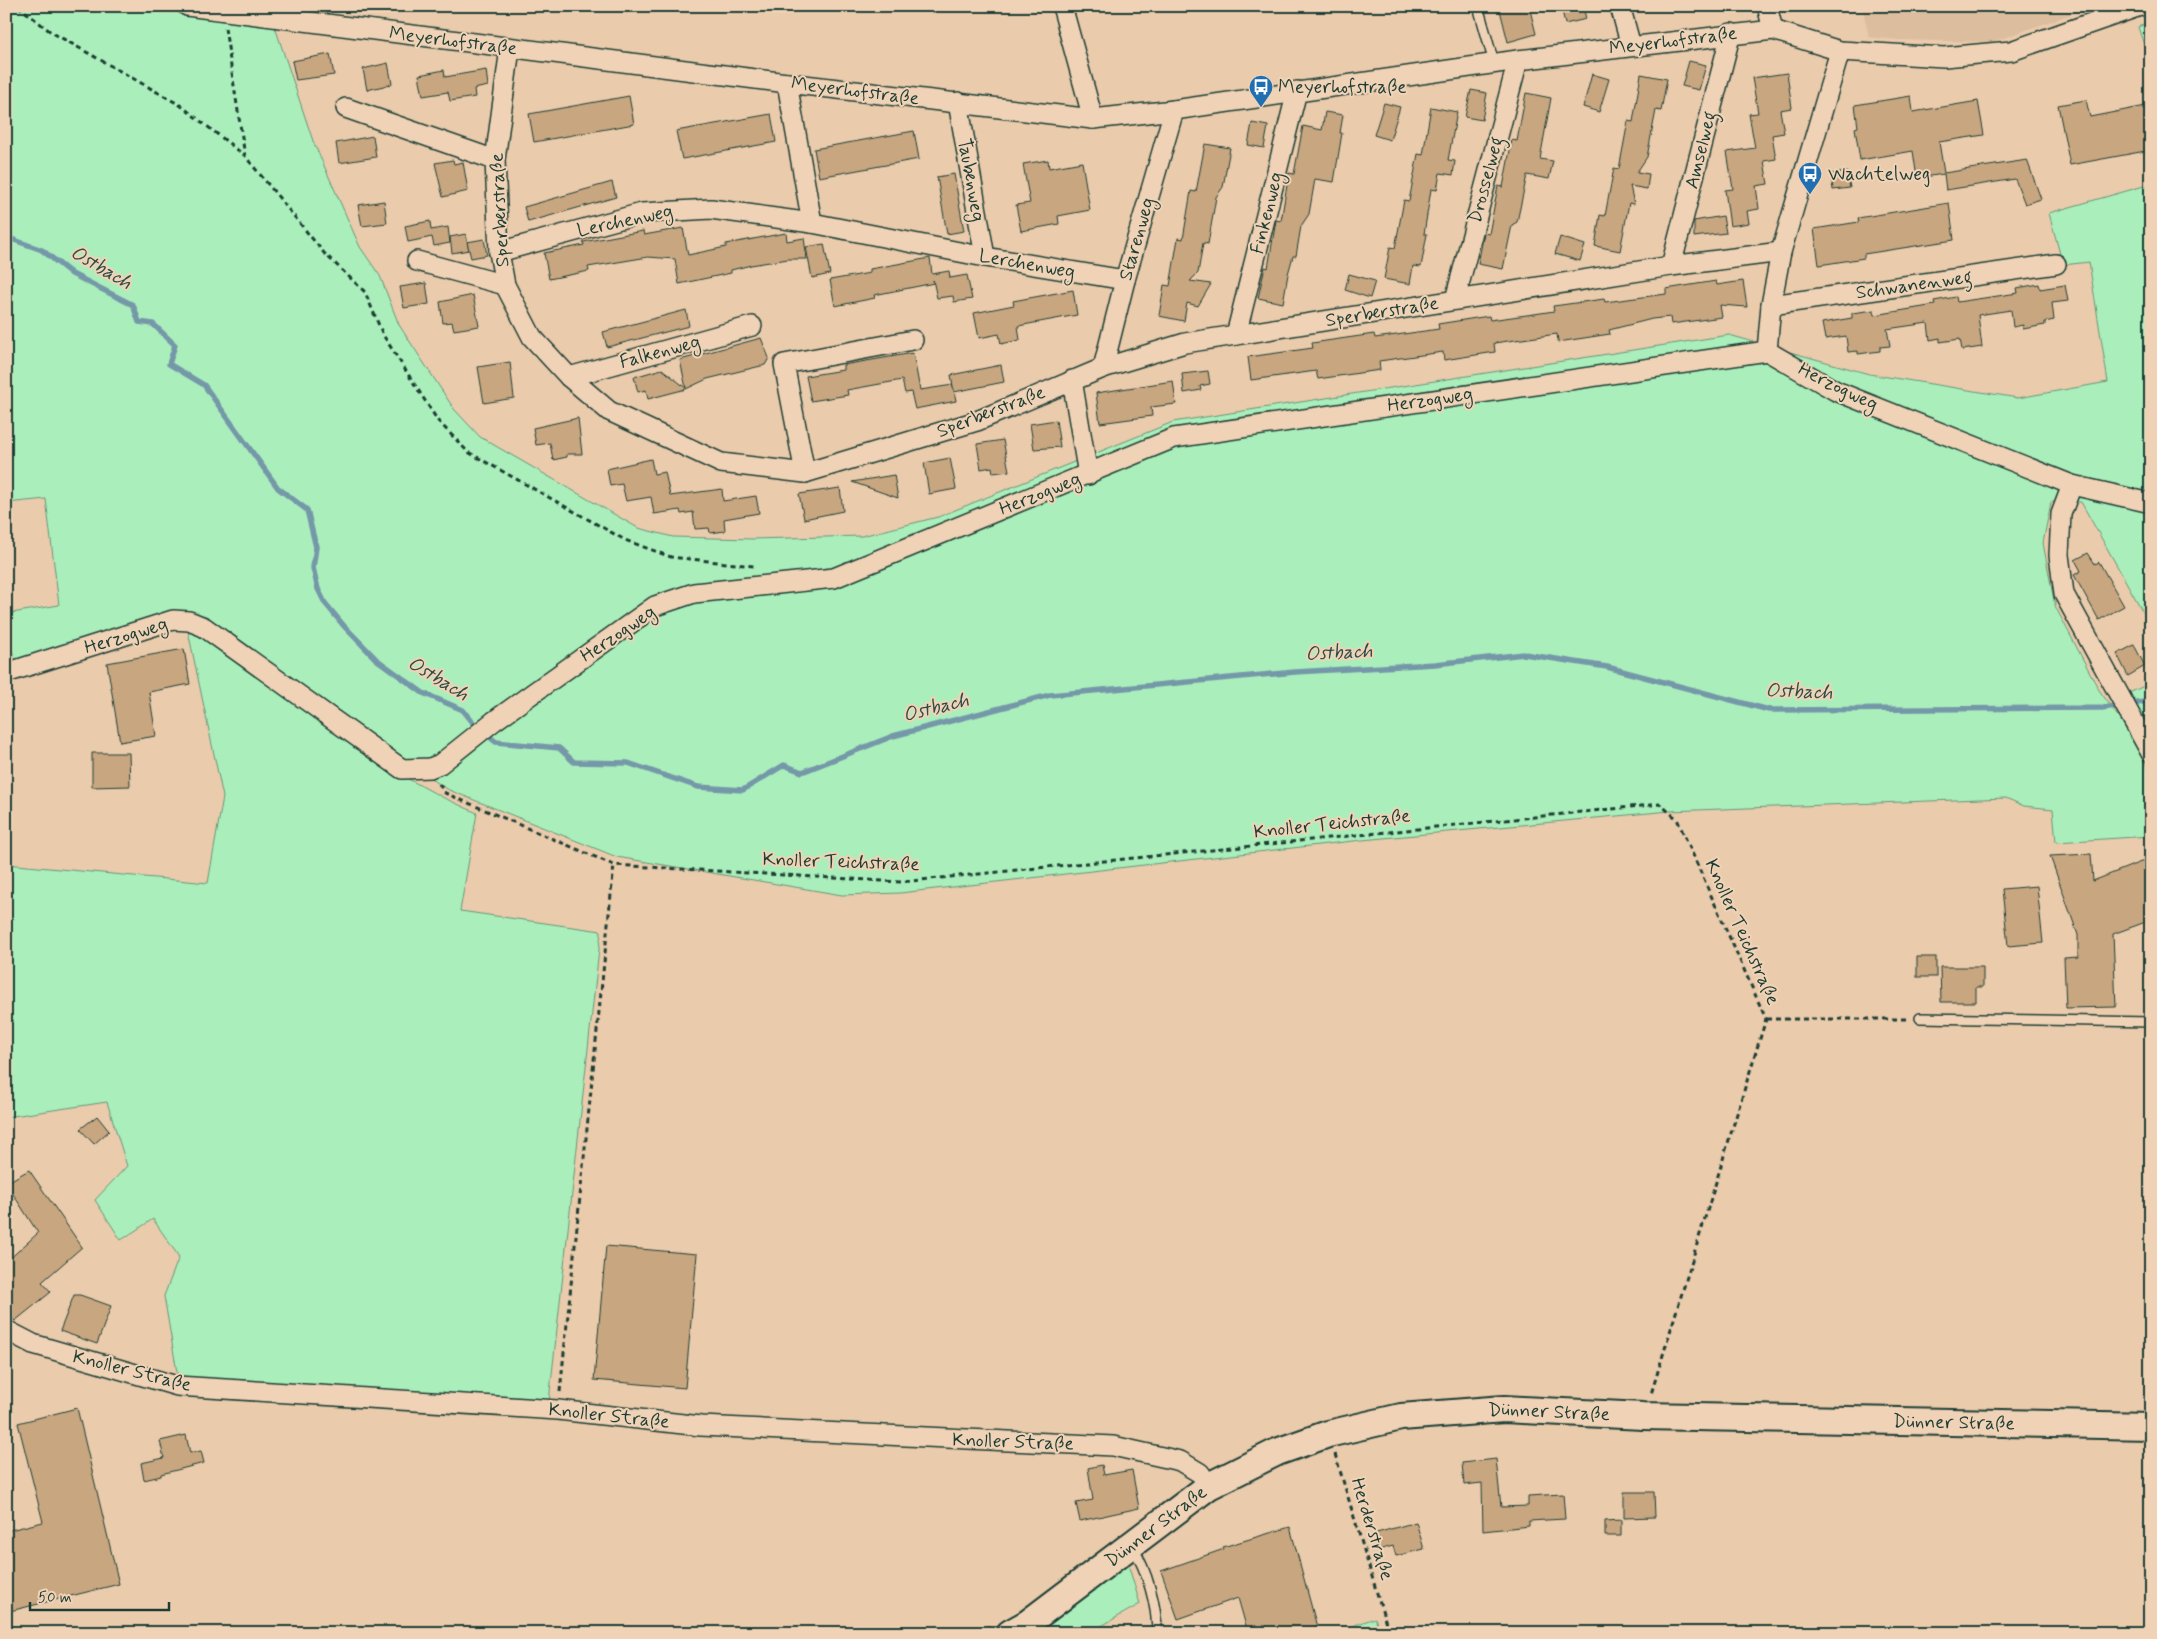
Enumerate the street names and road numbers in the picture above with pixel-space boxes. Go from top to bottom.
street label: Meyerhofstraße [388,21,518,61]
street label: Meyerhofstraße [1608,21,1738,61]
street label: Meyerhofstraße [790,71,920,111]
street label: Amselweg [1679,108,1726,192]
street label: Drosselweg [1462,134,1512,227]
street label: Taubenweg [949,136,991,224]
street label: Sperberstraße [485,152,515,268]
street label: Finkenweg [1245,169,1291,257]
street label: Starenweg [1113,195,1163,284]
street label: Lerchenweg [575,199,676,245]
street label: Lerchenweg [977,243,1077,287]
street label: Schwanenweg [1854,264,1974,309]
street label: Sperberstraße [1324,291,1440,333]
street label: Falkenweg [617,329,704,377]
street label: Herzogweg [1793,357,1882,419]
street label: Sperberstraße [933,380,1049,444]
street label: Herzogweg [1386,382,1475,420]
street label: Herzogweg [995,466,1085,524]
street label: Herzogweg [575,600,662,670]
street label: Herzogweg [81,611,171,662]
street label: Knoller Teichstraße [1252,803,1412,845]
street label: Knoller Teichstraße [762,847,920,877]
street label: Knoller Teichstraße [1699,855,1785,1009]
street label: Knoller Straße [70,1344,194,1398]
street label: Dünner Straße [1487,1396,1610,1427]
street label: Knoller Straße [547,1397,671,1435]
street label: Dünner Straße [1893,1408,2015,1436]
street label: Knoller Straße [952,1427,1074,1457]
street label: Herderstraße [1345,1475,1399,1583]
street label: Dünner Straße [1100,1479,1212,1573]

